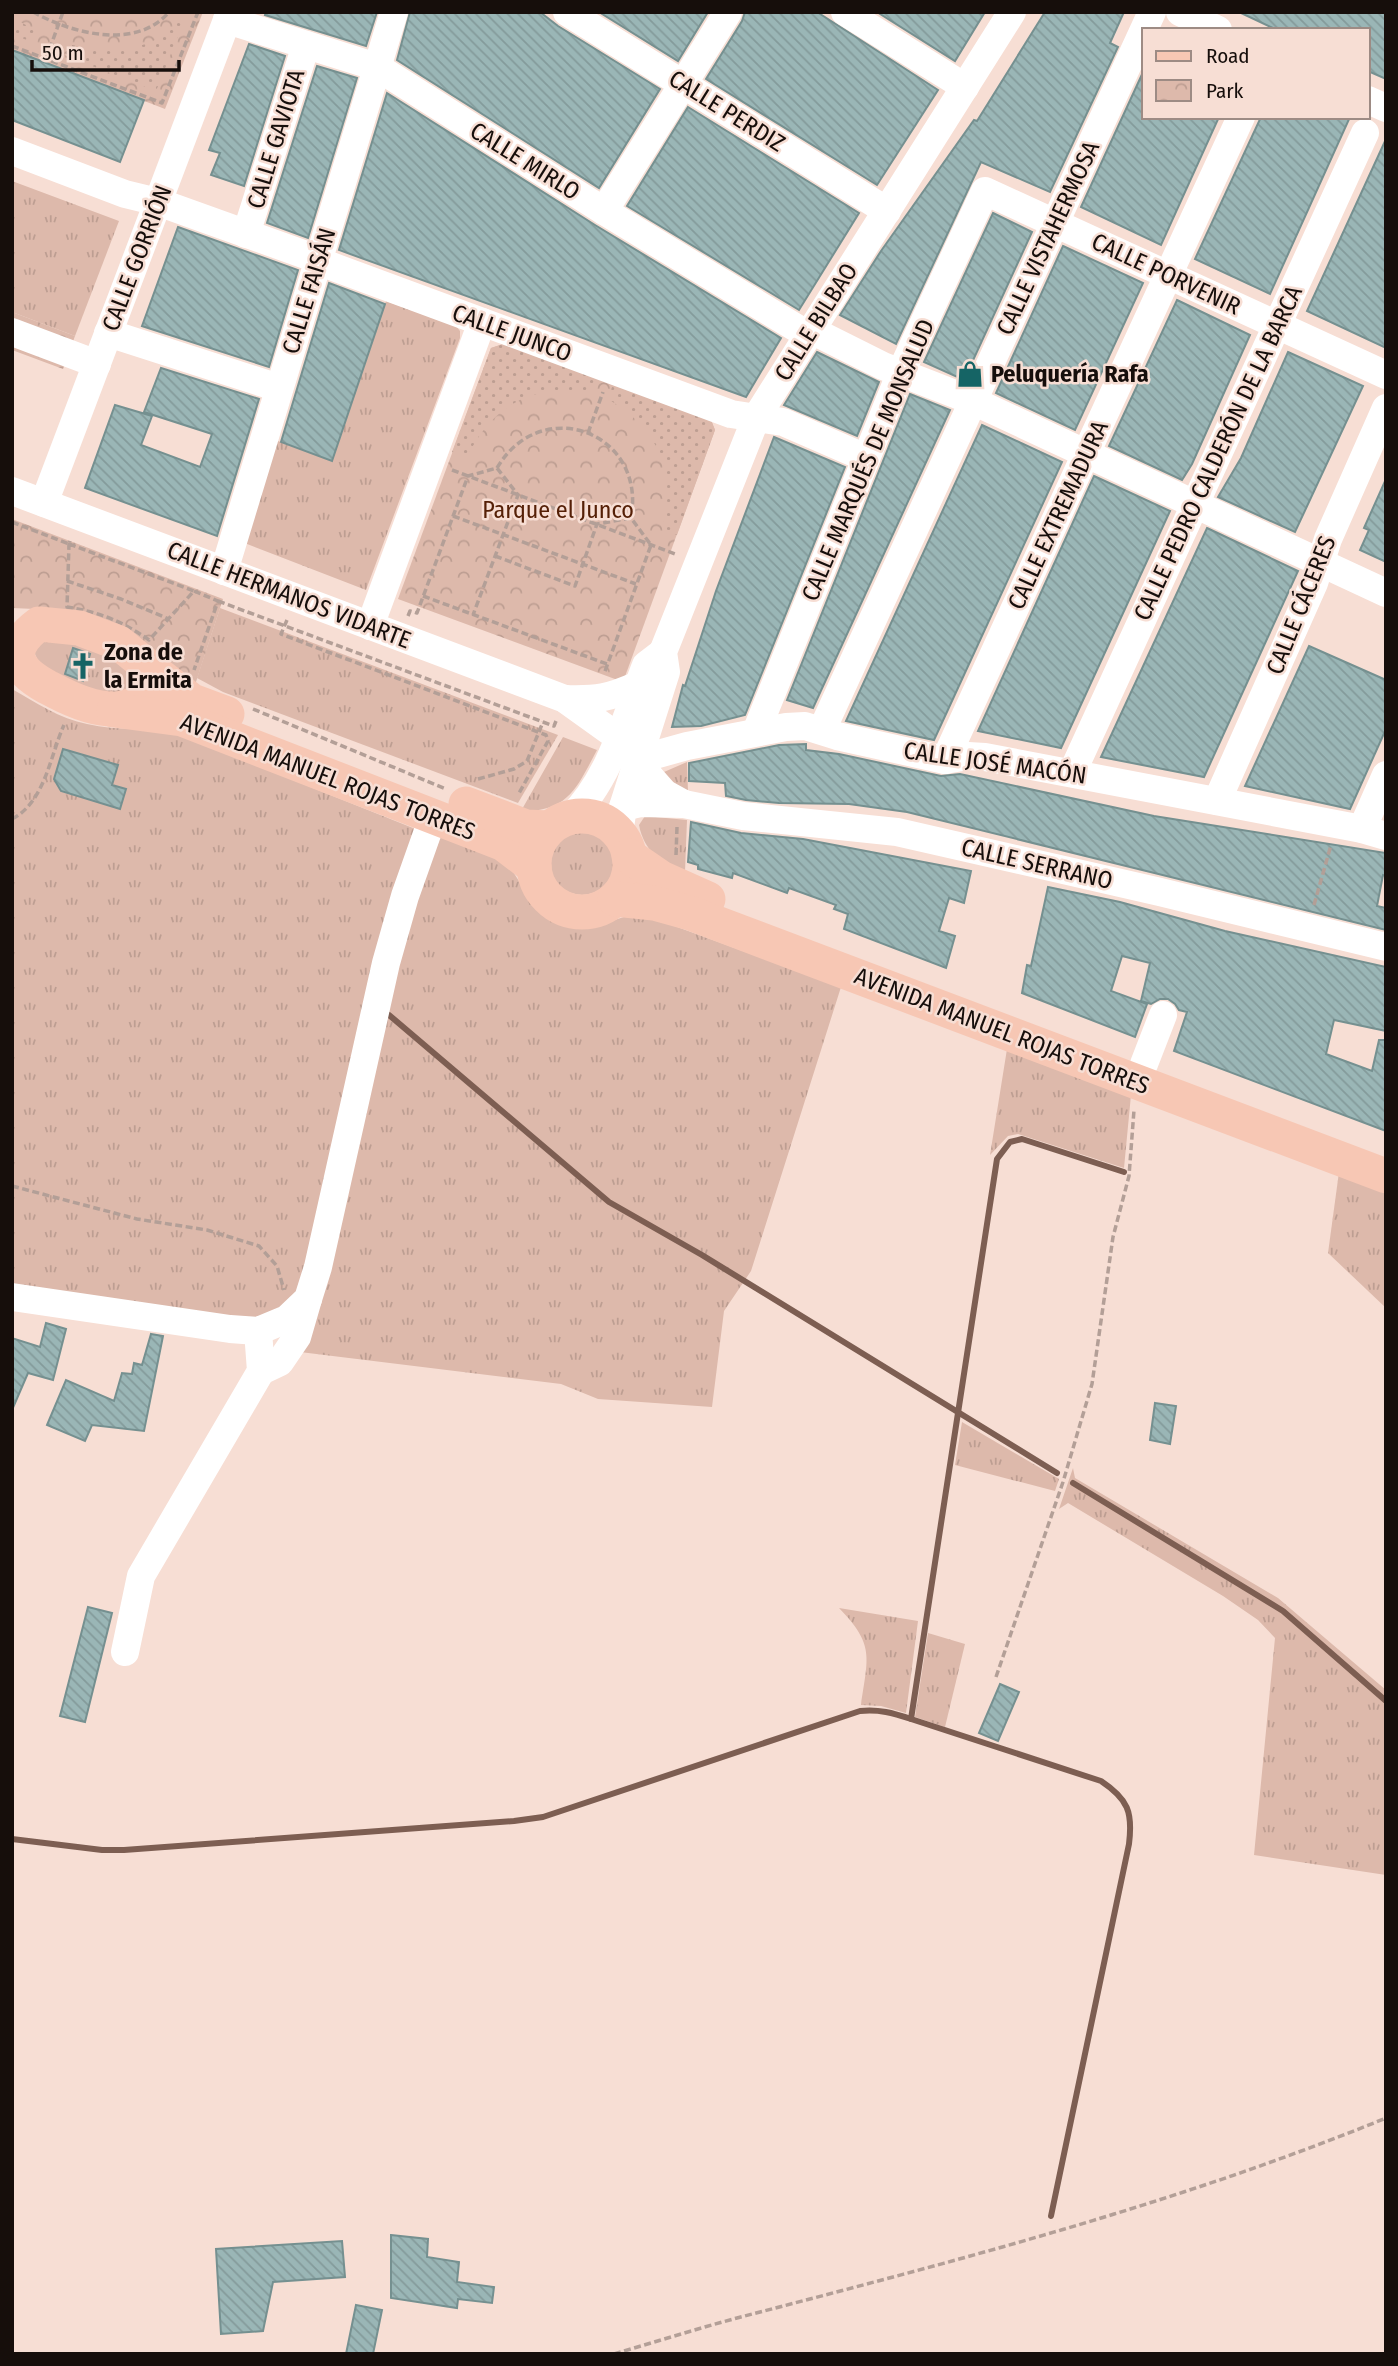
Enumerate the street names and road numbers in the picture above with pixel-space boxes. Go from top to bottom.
street label: CALLE PERDIZ [664,64,790,158]
street label: CALLE GAVIOTA [242,66,311,212]
street label: CALLE MIRLO [465,116,585,206]
street label: CALLE VISTAHERMOSA [991,136,1105,339]
street label: CALLE GORRIÓN [96,181,178,335]
street label: CALLE FAISÁN [276,224,341,357]
street label: CALLE PORVENIR [1087,227,1245,321]
street label: CALLE BILBAO [769,258,863,386]
street label: CALLE PEDRO CALDERÓN DE LA BARCA [1128,281,1308,625]
street label: CALLE JUNCO [448,298,576,368]
street label: CALLE MARQUÉS DE MONSALUD [795,315,940,605]
street label: CALLE EXTREMADURA [1002,416,1114,614]
street label: CALLE CÁCERES [1260,531,1342,678]
street label: CALLE HERMANOS VIDARTE [163,536,415,654]
street label: AVENIDA MANUEL ROJAS TORRES [177,708,479,846]
street label: CALLE JOSÉ MACÓN [902,735,1088,790]
street label: CALLE SERRANO [959,833,1115,895]
street label: AVENIDA MANUEL ROJAS TORRES [851,962,1153,1100]

